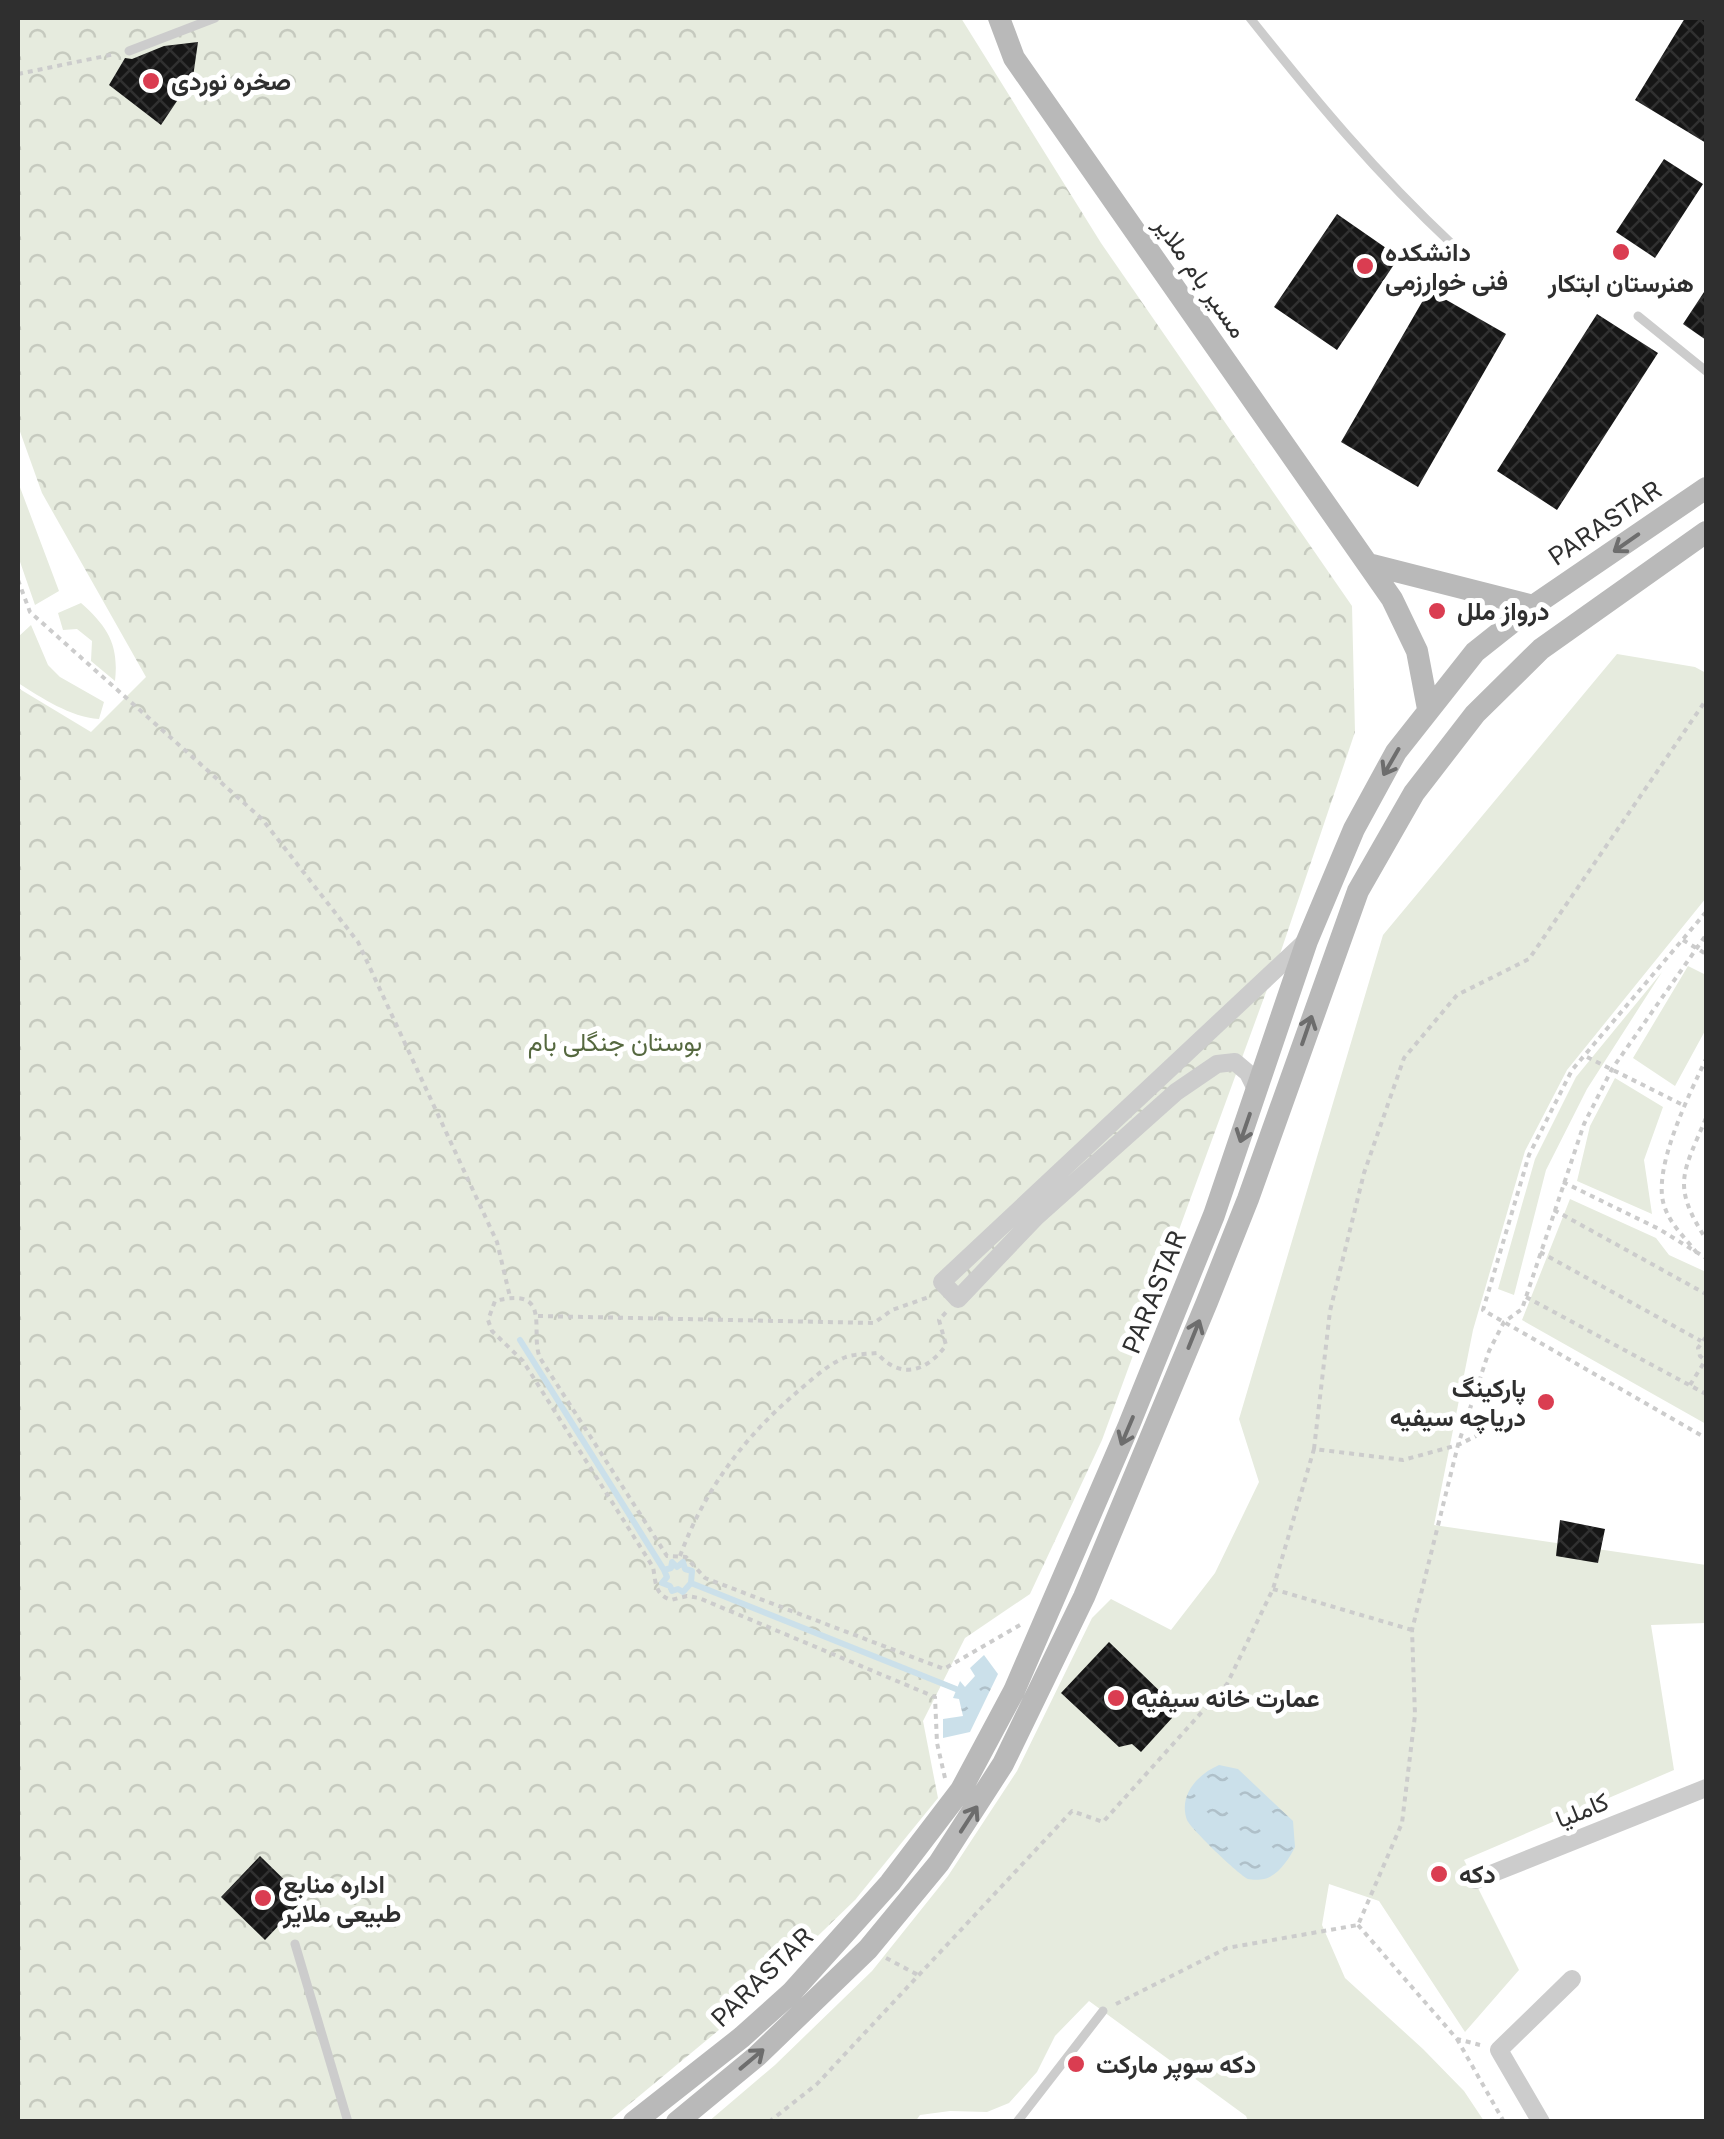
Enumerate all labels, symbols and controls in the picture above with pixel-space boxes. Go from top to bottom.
place label: صخره نوردی [171,66,291,97]
marker: صخره نوردی [140,70,162,92]
street label: مسیر بام ملایر [1146,210,1254,345]
place label: دانشکده فنی خوارزمی [1385,237,1508,297]
marker: هنرستان ابتکار [1610,241,1632,263]
marker: دانشکده فنی خوارزمی [1354,255,1376,277]
place label: هنرستان ابتکار [1547,268,1694,299]
street label: PARASTAR [1543,474,1667,572]
one-way arrow [1612,532,1640,553]
place label: درواز ملل [1457,596,1549,627]
marker: درواز ملل [1426,600,1448,622]
one-way arrow [1381,747,1401,776]
one-way arrow [1299,1015,1317,1046]
park label: بوستان جنگلی بام [528,1027,702,1059]
one-way arrow [1235,1111,1253,1142]
street label: PARASTAR [1116,1226,1192,1358]
one-way arrow [1186,1320,1204,1350]
place label: پارکینگ دریاچه سیفیه [1390,1373,1526,1435]
marker: پارکینگ دریاچه سیفیه [1535,1391,1557,1413]
one-way arrow [1117,1415,1135,1445]
place label: عمارت خانه سیفیه [1136,1683,1320,1714]
marker: عمارت خانه سیفیه [1105,1687,1127,1709]
street label: کاملیا [1551,1786,1613,1834]
one-way arrow [958,1805,979,1834]
place label: دکه [1459,1859,1496,1889]
marker: دکه [1428,1863,1450,1885]
place label: اداره منابع طبیعی ملایر [282,1869,401,1929]
marker: اداره منابع طبیعی ملایر [252,1887,274,1909]
street label: PARASTAR [705,1921,819,2033]
one-way arrow [739,2048,764,2071]
place label: دکه سوپر مارکت [1096,2049,1256,2082]
marker: دکه سوپر مارکت [1065,2053,1087,2075]

